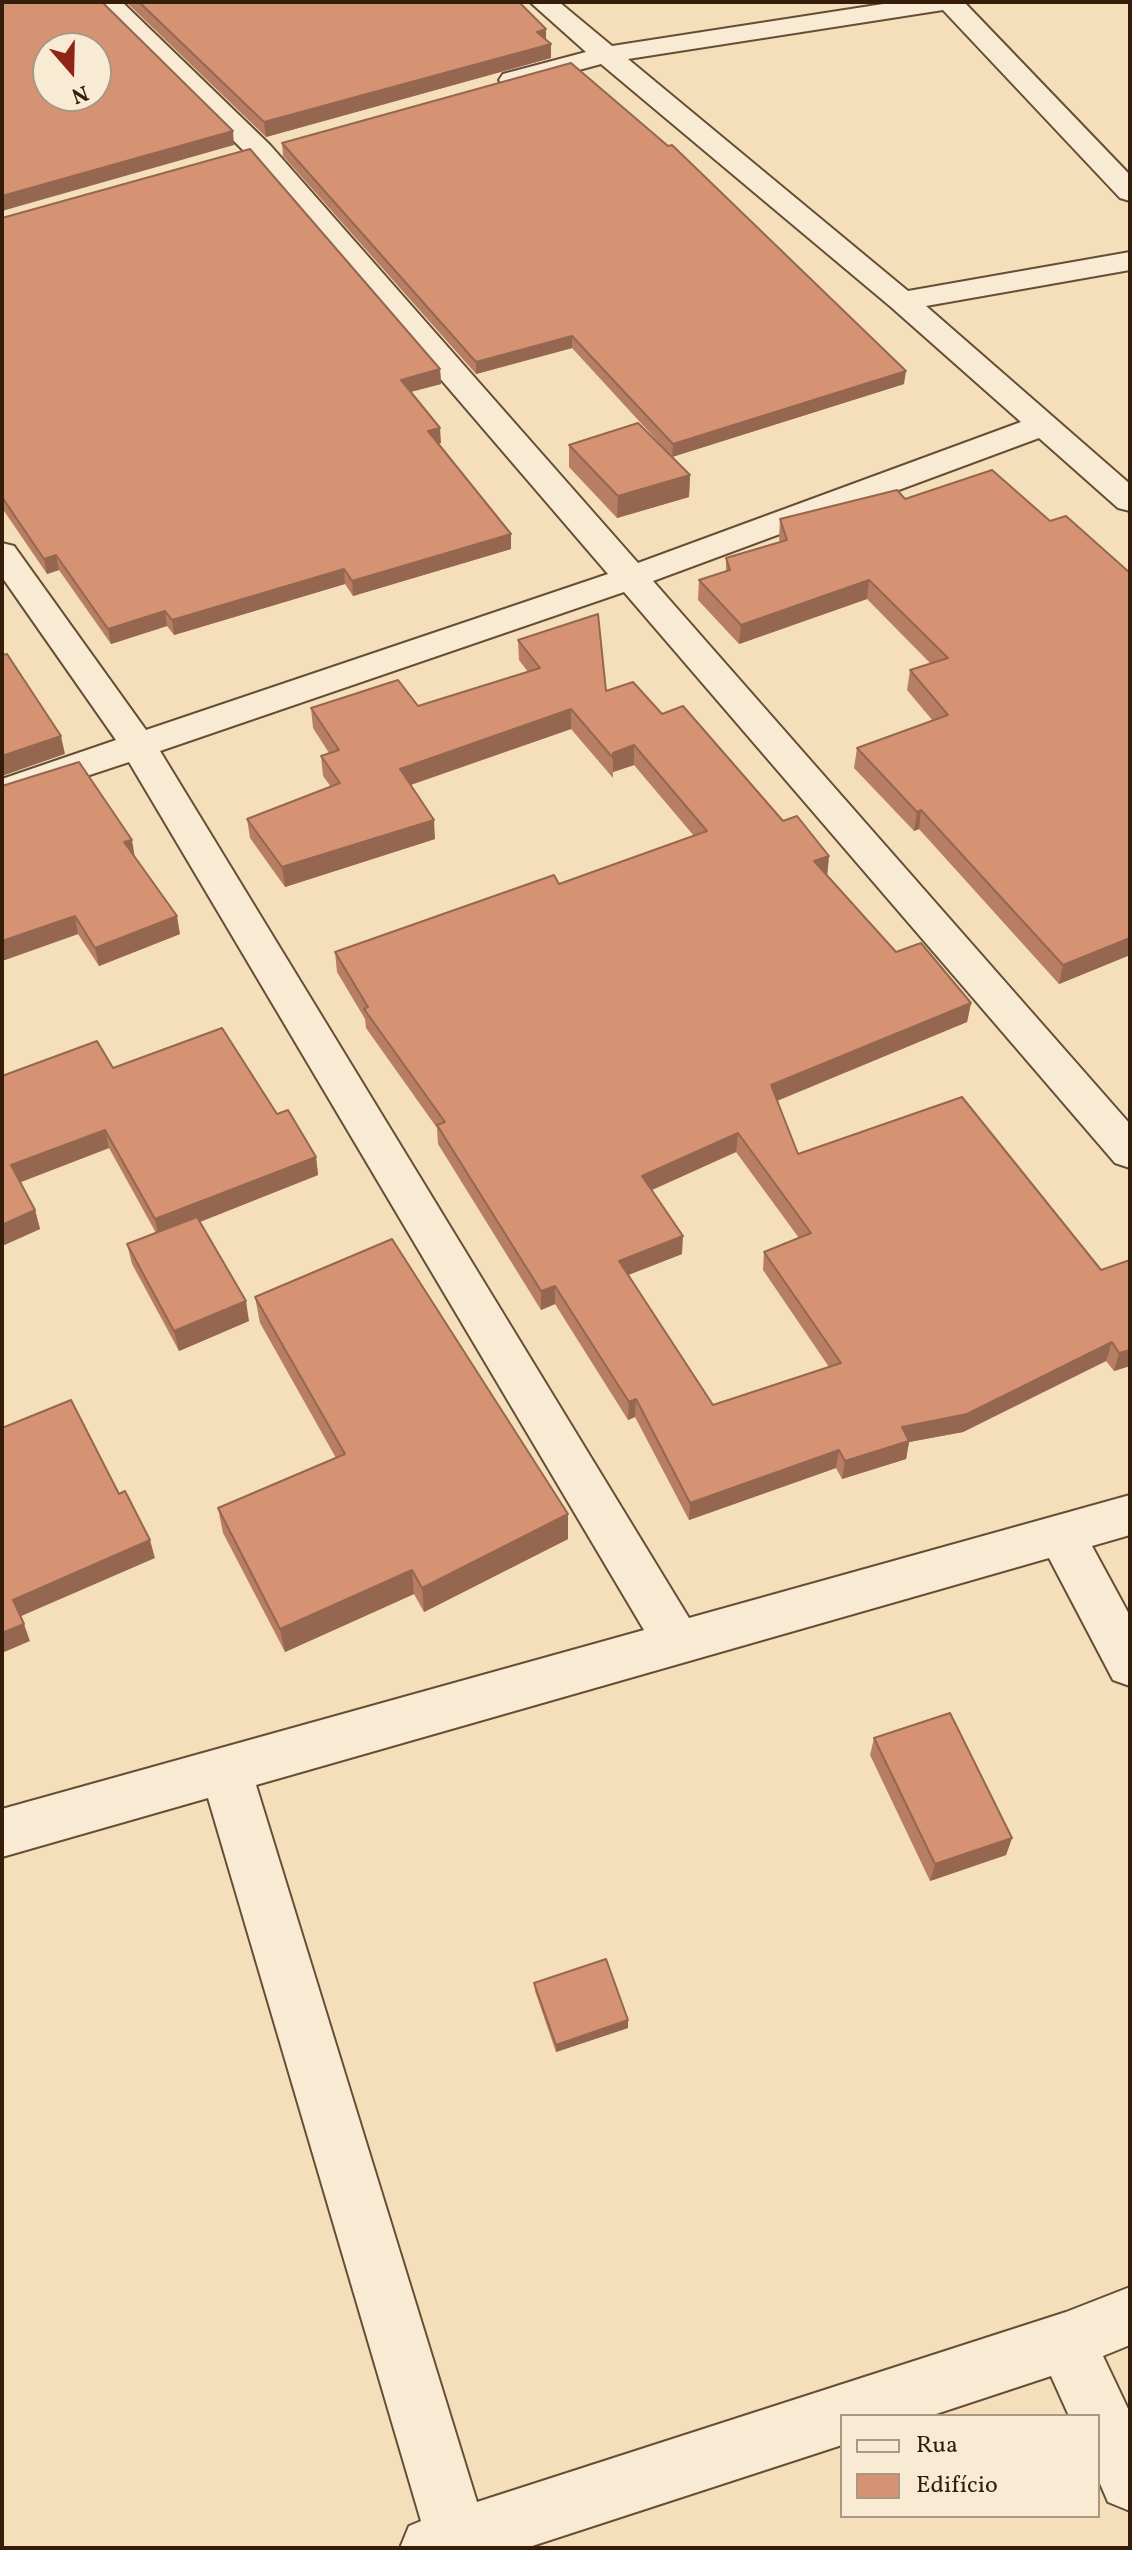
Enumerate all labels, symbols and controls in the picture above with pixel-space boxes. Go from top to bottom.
north arrow [32,32,112,112]
text: N [67,76,93,110]
legend [840,2414,1100,2518]
text: Rua [916,2429,958,2463]
text: Edifício [916,2469,998,2503]

